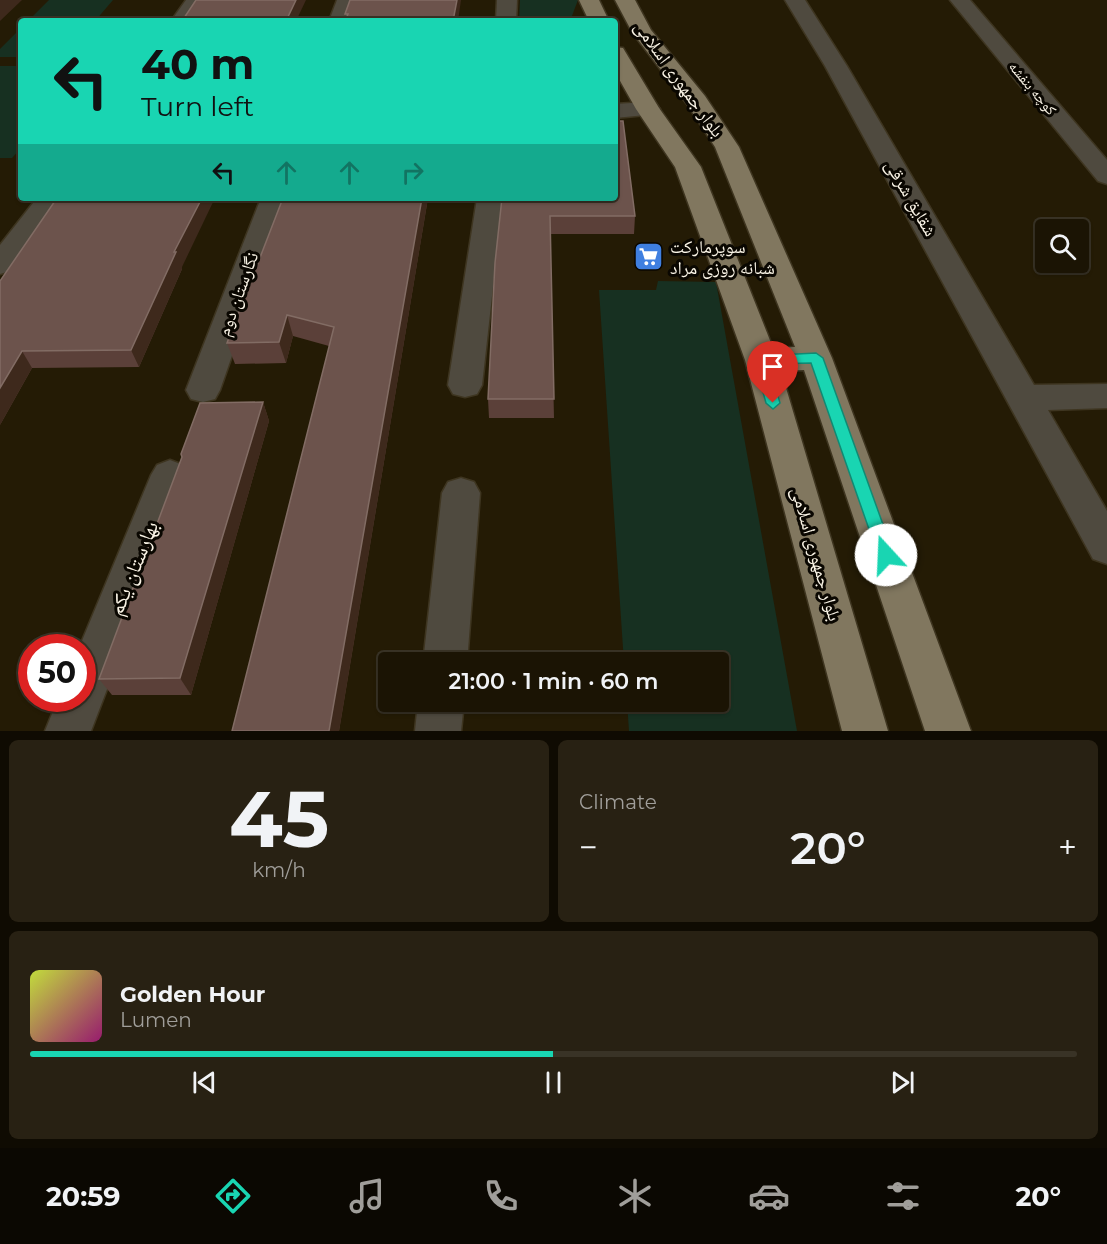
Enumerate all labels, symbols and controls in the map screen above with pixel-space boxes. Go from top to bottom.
street label: بلوار جمهوری اسلامی [629,17,729,141]
text: 40 m [141,38,254,90]
icon: left [42,42,120,120]
street label: کوچه بنفشه [1005,57,1061,119]
text: Turn left [141,90,254,123]
icon: left [207,156,240,189]
icon: ahead [270,156,303,189]
icon: ahead [333,156,366,189]
icon: right [396,156,429,189]
street label: شقایق شرقی [880,156,942,240]
map controls [1035,219,1089,273]
button: search [1035,219,1089,273]
place label: سوپرمارکت شبانه روزی مراد [670,236,775,279]
supermarket icon: سوپرمارکت شبانه روزی مراد [633,241,665,273]
street label: نگارستان دوم [213,249,264,339]
pin [747,341,798,403]
icon: arrive [756,350,789,383]
street label: بلوار جمهوری اسلامی [786,484,846,624]
street label: بهارستان یکم [103,517,165,620]
position arrow [854,523,918,587]
speed limit sign: 50 [18,634,96,712]
text: 21:00 · 1 min · 60 m [449,668,658,695]
text: 45 [229,771,329,867]
text: Climate [579,790,657,814]
text: 20° [790,820,866,875]
text: − [579,827,598,867]
text: + [1058,827,1077,867]
text: km/h [252,858,306,882]
text: Golden Hour [120,981,265,1008]
text: Lumen [120,1008,192,1032]
icon: previous [188,1066,221,1099]
icon: pause [537,1066,570,1099]
icon: next [886,1066,919,1099]
icon: directions [212,1175,254,1217]
icon: music [346,1175,388,1217]
icon: phone [480,1175,522,1217]
icon: climate [614,1175,656,1217]
icon: car [748,1175,790,1217]
icon: filters [882,1175,924,1217]
text: 20:59 [46,1180,121,1213]
text: 20° [1015,1180,1061,1213]

